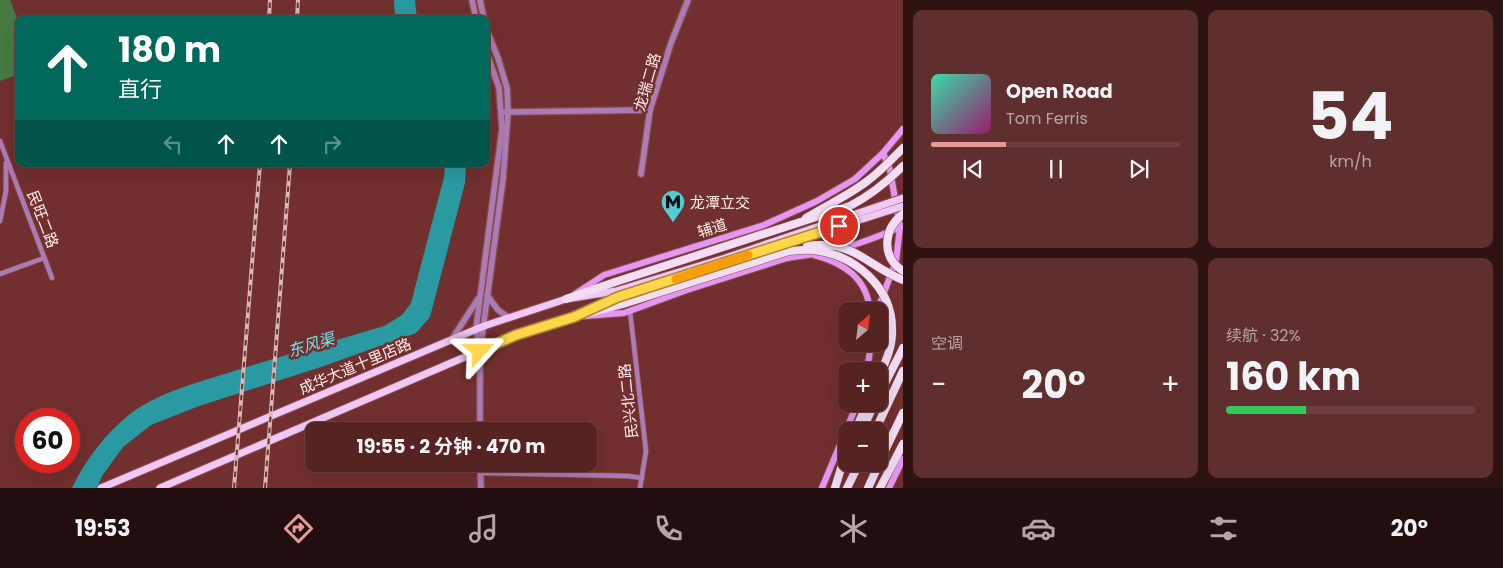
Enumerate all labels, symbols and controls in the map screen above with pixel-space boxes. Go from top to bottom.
text: 180 m [118,25,221,74]
icon: ahead [35,35,100,100]
street label: 龙瑞二路 [629,50,665,114]
text: 54 [1307,71,1394,162]
text: 直行 [118,74,162,105]
text: Open Road [1006,78,1113,105]
text: Tom Ferris [1006,107,1088,130]
icon: left [159,130,187,158]
icon: ahead [212,130,240,158]
icon: ahead [265,130,293,158]
icon: right [318,130,346,158]
text: km/h [1329,150,1372,173]
icon: previous [959,155,987,183]
icon: pause [1042,155,1070,183]
icon: next [1125,155,1153,183]
street label: 民旺二路 [22,187,64,251]
metro station icon: 龙潭立交 [660,189,686,223]
place label: 龙潭立交 [690,192,750,213]
pin [818,205,860,247]
icon: arrive [825,212,853,240]
street label: 辅道 [694,213,730,243]
north arrow [838,302,888,352]
map controls [838,302,888,472]
position arrow [453,324,505,376]
text: 续航 · 32% [1226,324,1301,347]
water label: 东风渠 [285,326,339,363]
text: 空调 [931,332,963,355]
street label: 成华大道十里店路 [296,333,414,399]
text: 160 km [1226,350,1361,403]
text: 20° [1022,358,1086,411]
button: + [838,362,888,412]
street label: 民兴北二路 [614,363,642,439]
text: − [931,365,946,404]
text: + [1161,365,1180,404]
speed limit sign: 60 [15,408,80,473]
button: − [838,422,888,472]
text: 19:55 · 2 分钟 · 470 m [357,433,545,460]
icon: directions [281,511,316,546]
icon: music [466,511,501,546]
icon: phone [651,511,686,546]
icon: climate [836,511,871,546]
icon: car [1021,511,1056,546]
icon: filters [1206,511,1241,546]
text: 19:53 [75,513,131,544]
text: 20° [1391,513,1428,544]

